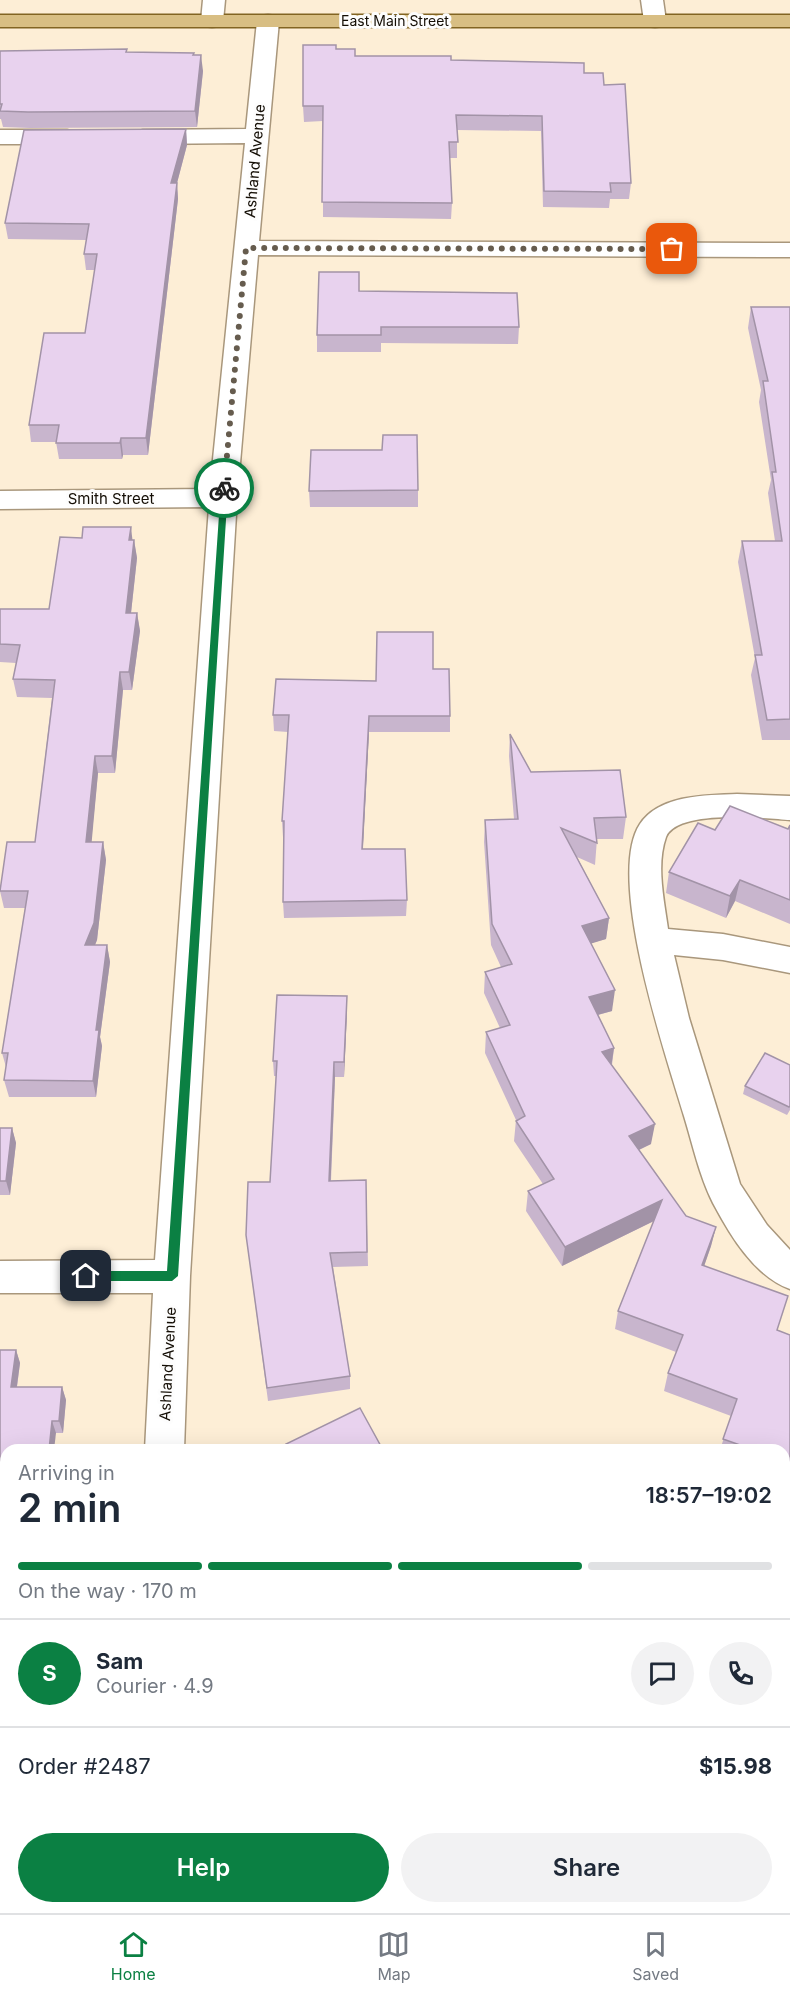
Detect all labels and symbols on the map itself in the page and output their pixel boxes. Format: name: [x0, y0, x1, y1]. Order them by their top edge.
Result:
street label: East Main Street: [341, 12, 449, 29]
street label: Ashland Avenue: [240, 103, 269, 219]
pin: [646, 223, 697, 274]
courier: [194, 458, 254, 518]
street label: Smith Street: [68, 489, 154, 508]
pin: [60, 1250, 111, 1301]
street label: Ashland Avenue: [155, 1306, 180, 1421]

